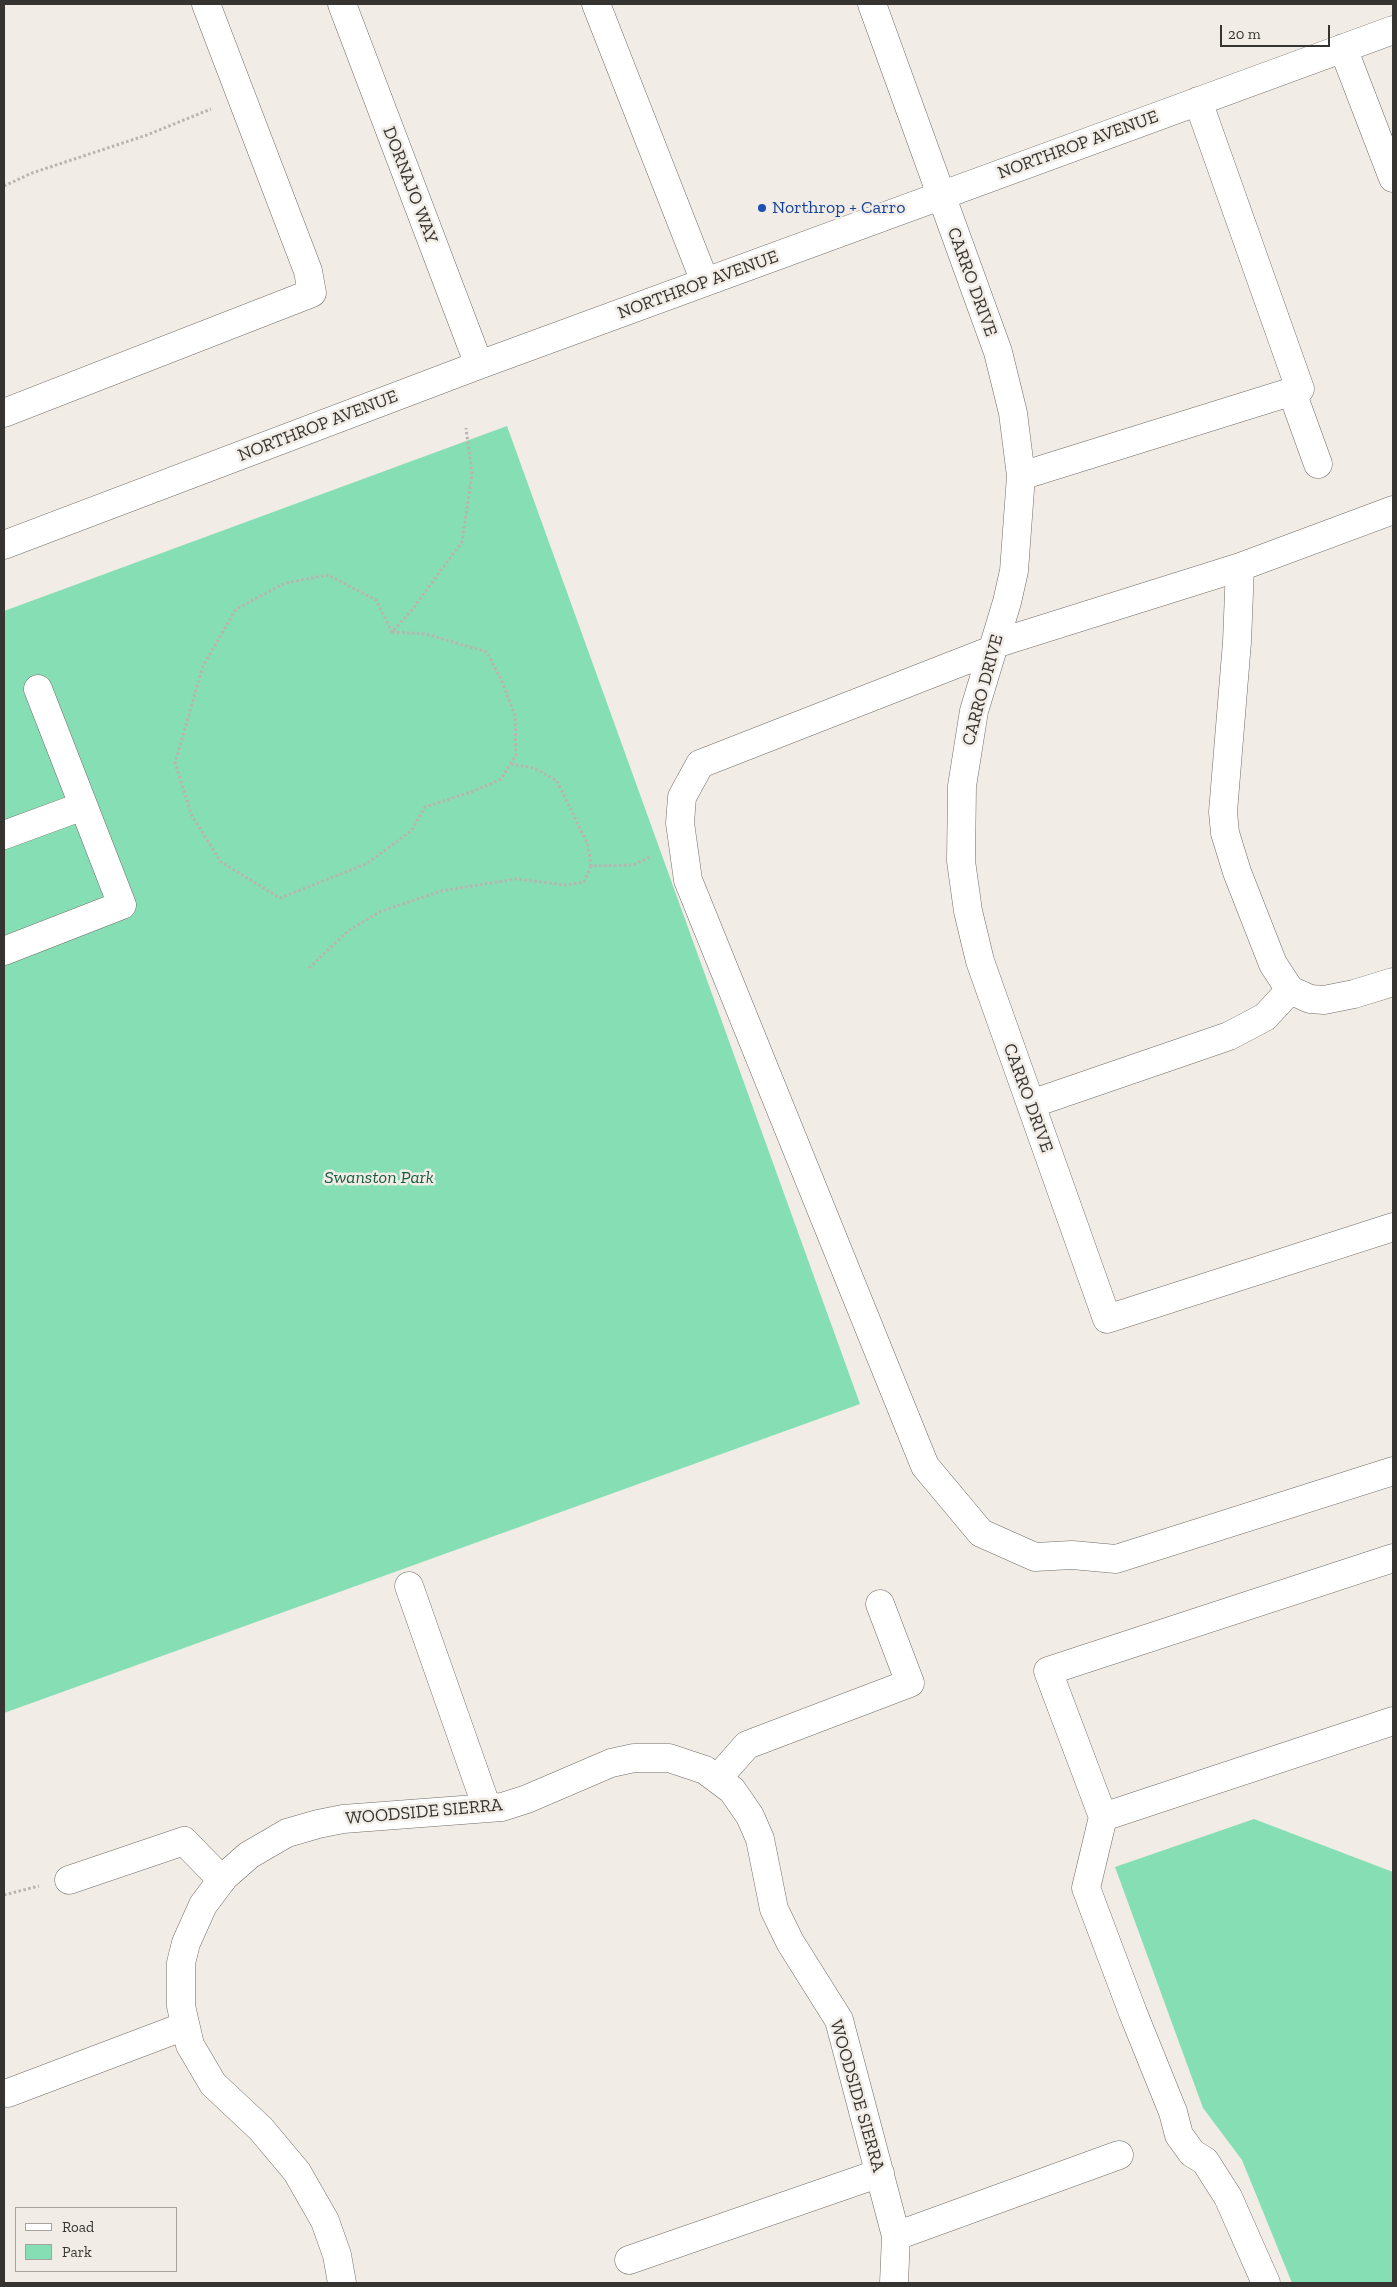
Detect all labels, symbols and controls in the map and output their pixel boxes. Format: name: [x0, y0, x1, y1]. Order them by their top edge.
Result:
scale bar: [1222, 15, 1332, 47]
text: 20 m: [1228, 25, 1261, 43]
street label: NORTHROP AVENUE: [995, 106, 1161, 184]
street label: DORNAJO WAY: [378, 123, 442, 247]
place label: Northrop + Carro: [772, 197, 906, 219]
marker: Northrop + Carro: [756, 202, 768, 214]
street label: CARRO DRIVE: [942, 225, 1002, 339]
street label: NORTHROP AVENUE: [615, 246, 781, 324]
street label: NORTHROP AVENUE: [235, 386, 401, 466]
street label: CARRO DRIVE: [958, 632, 1008, 748]
street label: CARRO DRIVE: [998, 1041, 1058, 1155]
park label: Swanston Park: [324, 1167, 434, 1189]
street label: WOODSIDE SIERRA: [345, 1794, 503, 1830]
street label: WOODSIDE SIERRA: [825, 2017, 889, 2175]
legend: [15, 2207, 178, 2272]
text: Road: [62, 2218, 94, 2236]
text: Park: [62, 2243, 92, 2261]

